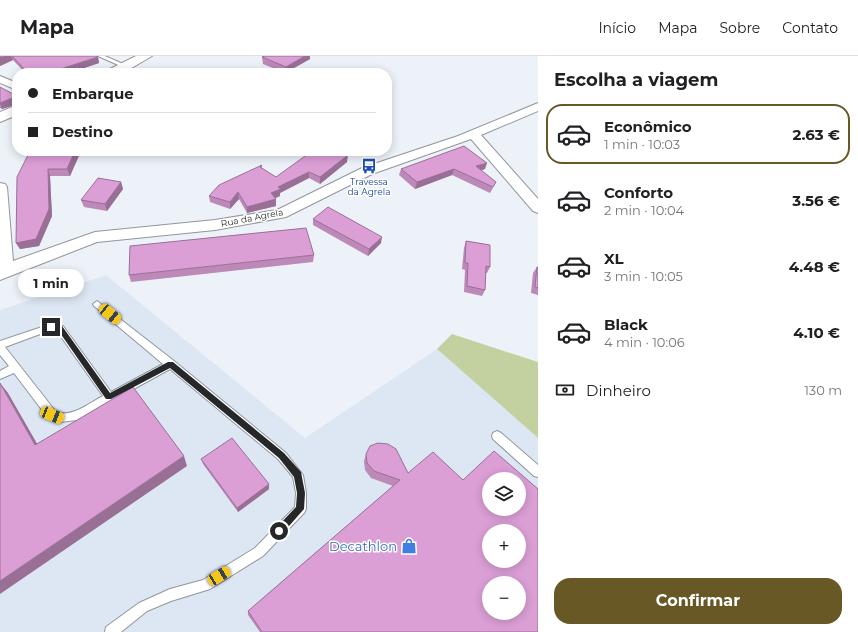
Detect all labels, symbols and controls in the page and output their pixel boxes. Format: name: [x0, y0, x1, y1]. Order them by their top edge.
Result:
text: Mapa: [20, 16, 75, 39]
text: Início: [598, 19, 636, 37]
text: Mapa: [658, 19, 698, 37]
text: Sobre: [720, 19, 760, 37]
text: Contato: [782, 19, 838, 37]
text: Escolha a viagem: [554, 69, 718, 91]
text: Embarque: [52, 84, 134, 103]
icon: car: [556, 116, 592, 152]
text: Econômico: [604, 117, 692, 136]
text: Destino: [52, 122, 113, 141]
text: 2.63 €: [792, 125, 840, 144]
text: 1 min · 10:03: [604, 136, 680, 152]
bus stop icon: Travessa da Agrela: [360, 157, 378, 175]
place label: Travessa da Agrela: [347, 176, 391, 197]
icon: car: [556, 182, 592, 218]
text: Conforto: [604, 183, 673, 202]
text: 3.56 €: [792, 191, 840, 210]
text: 2 min · 10:04: [604, 202, 684, 218]
street label: Rua da Agrela: [220, 206, 284, 229]
icon: car: [556, 248, 592, 284]
text: XL: [604, 249, 623, 268]
text: 4.48 €: [789, 257, 840, 276]
text: 3 min · 10:05: [604, 268, 683, 284]
callout: 1 min: [18, 269, 84, 297]
text: 1 min: [33, 275, 69, 291]
car: [97, 302, 123, 326]
icon: car: [556, 314, 592, 350]
text: Black: [604, 315, 648, 334]
route end: [42, 318, 60, 336]
text: 4.10 €: [793, 323, 840, 342]
text: 4 min · 10:06: [604, 334, 685, 350]
icon: cash: [554, 379, 576, 401]
text: Dinheiro: [586, 381, 651, 400]
text: 130 m: [804, 382, 842, 398]
car: [39, 405, 65, 425]
map controls: [482, 472, 526, 620]
button: layers: [482, 472, 526, 516]
route start: [270, 522, 288, 540]
button: +: [482, 524, 526, 568]
shop icon: Decathlon: [400, 537, 418, 555]
place label: Decathlon: [329, 538, 397, 554]
car: [206, 565, 232, 587]
button: −: [482, 576, 526, 620]
button: Confirmar: [554, 578, 842, 624]

